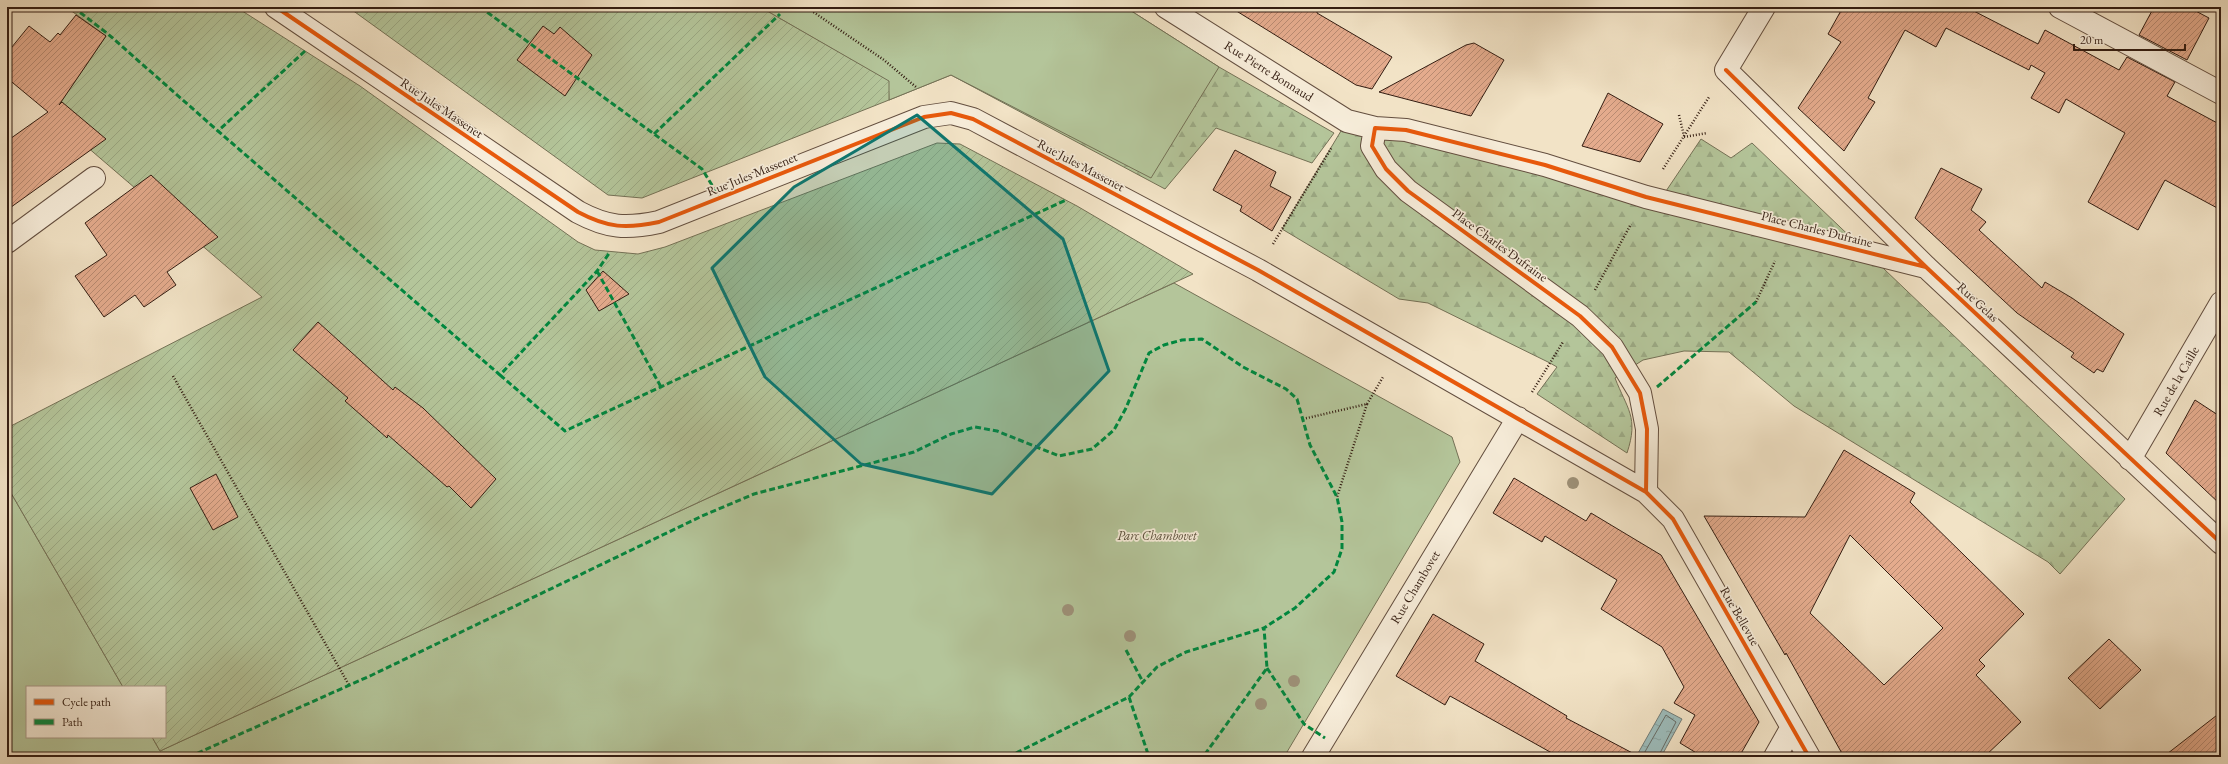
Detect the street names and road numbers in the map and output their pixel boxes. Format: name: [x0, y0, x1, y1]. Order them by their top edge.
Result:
street label: Rue Pierre Bonnaud: [1221, 37, 1317, 105]
street label: Rue Jules Massenet: [397, 74, 487, 142]
street label: Rue Jules Massenet: [1035, 135, 1127, 195]
street label: Rue Jules Massenet: [704, 148, 800, 200]
street label: Place Charles Dufraine: [1449, 205, 1551, 285]
street label: Place Charles Dufraine: [1760, 207, 1874, 251]
street label: Rue Gelas: [1954, 278, 2002, 326]
street label: Rue de la Caille: [2149, 343, 2203, 419]
street label: Rue Chambovet: [1386, 547, 1444, 627]
street label: Rue Bellevue: [1716, 583, 1764, 649]

